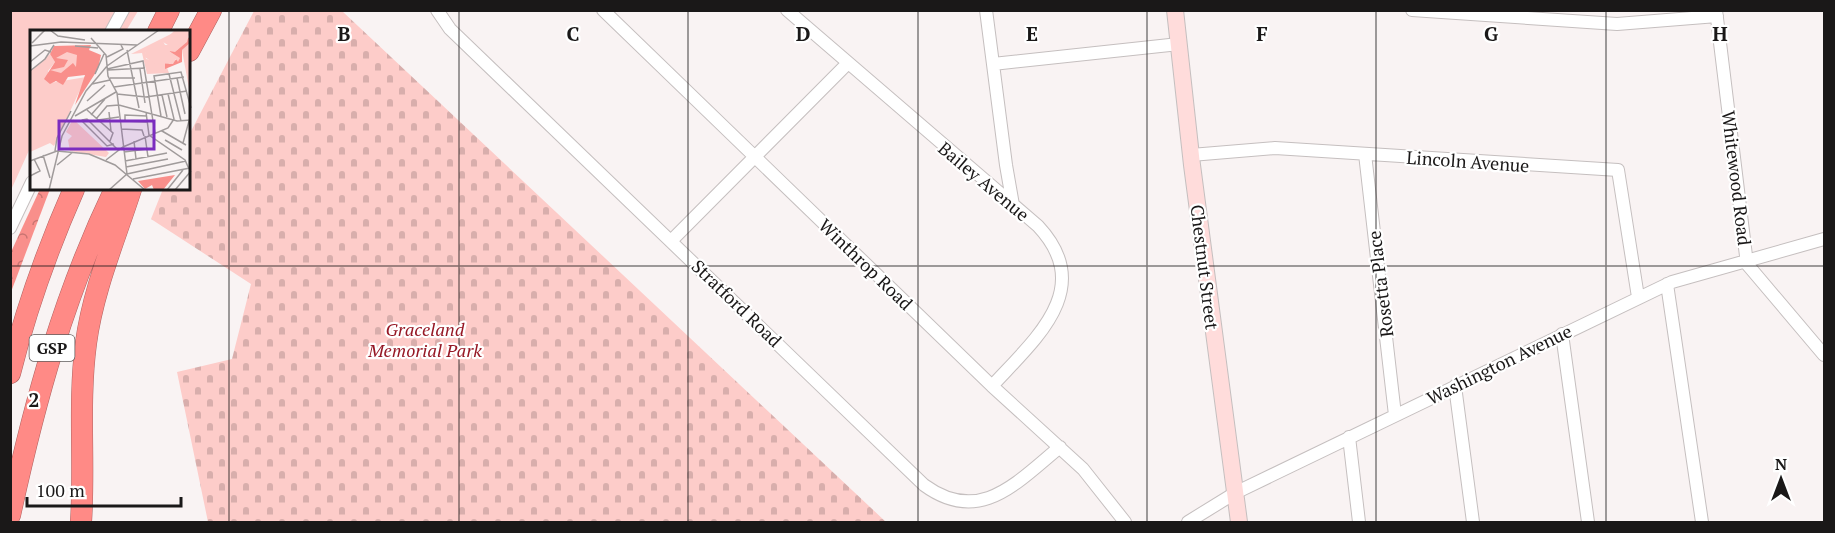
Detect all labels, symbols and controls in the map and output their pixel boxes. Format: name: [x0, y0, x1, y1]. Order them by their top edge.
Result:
text: B: [338, 20, 351, 47]
text: C: [566, 20, 580, 47]
text: D: [796, 20, 810, 47]
text: E: [1026, 20, 1038, 47]
text: F: [1256, 20, 1268, 47]
text: G: [1484, 20, 1498, 47]
text: H: [1712, 20, 1728, 47]
inset map: [30, 30, 190, 190]
street label: Whitewood Road: [1717, 109, 1757, 247]
street label: Bailey Avenue: [933, 136, 1035, 226]
street label: Lincoln Avenue: [1406, 145, 1530, 177]
street label: Chestnut Street: [1185, 203, 1225, 331]
street label: Winthrop Road: [814, 213, 918, 315]
street label: Rosetta Place: [1362, 229, 1398, 339]
street label: Stratford Road: [687, 254, 787, 352]
park label: Graceland Memorial Park: [367, 317, 482, 362]
street label: Washington Avenue: [1422, 318, 1576, 410]
road number: GSP: [29, 335, 74, 361]
text: 2: [28, 386, 40, 413]
north arrow: [1751, 449, 1811, 509]
text: N: [1775, 453, 1787, 475]
scale bar: [27, 470, 182, 508]
text: 100 m: [36, 478, 85, 502]

